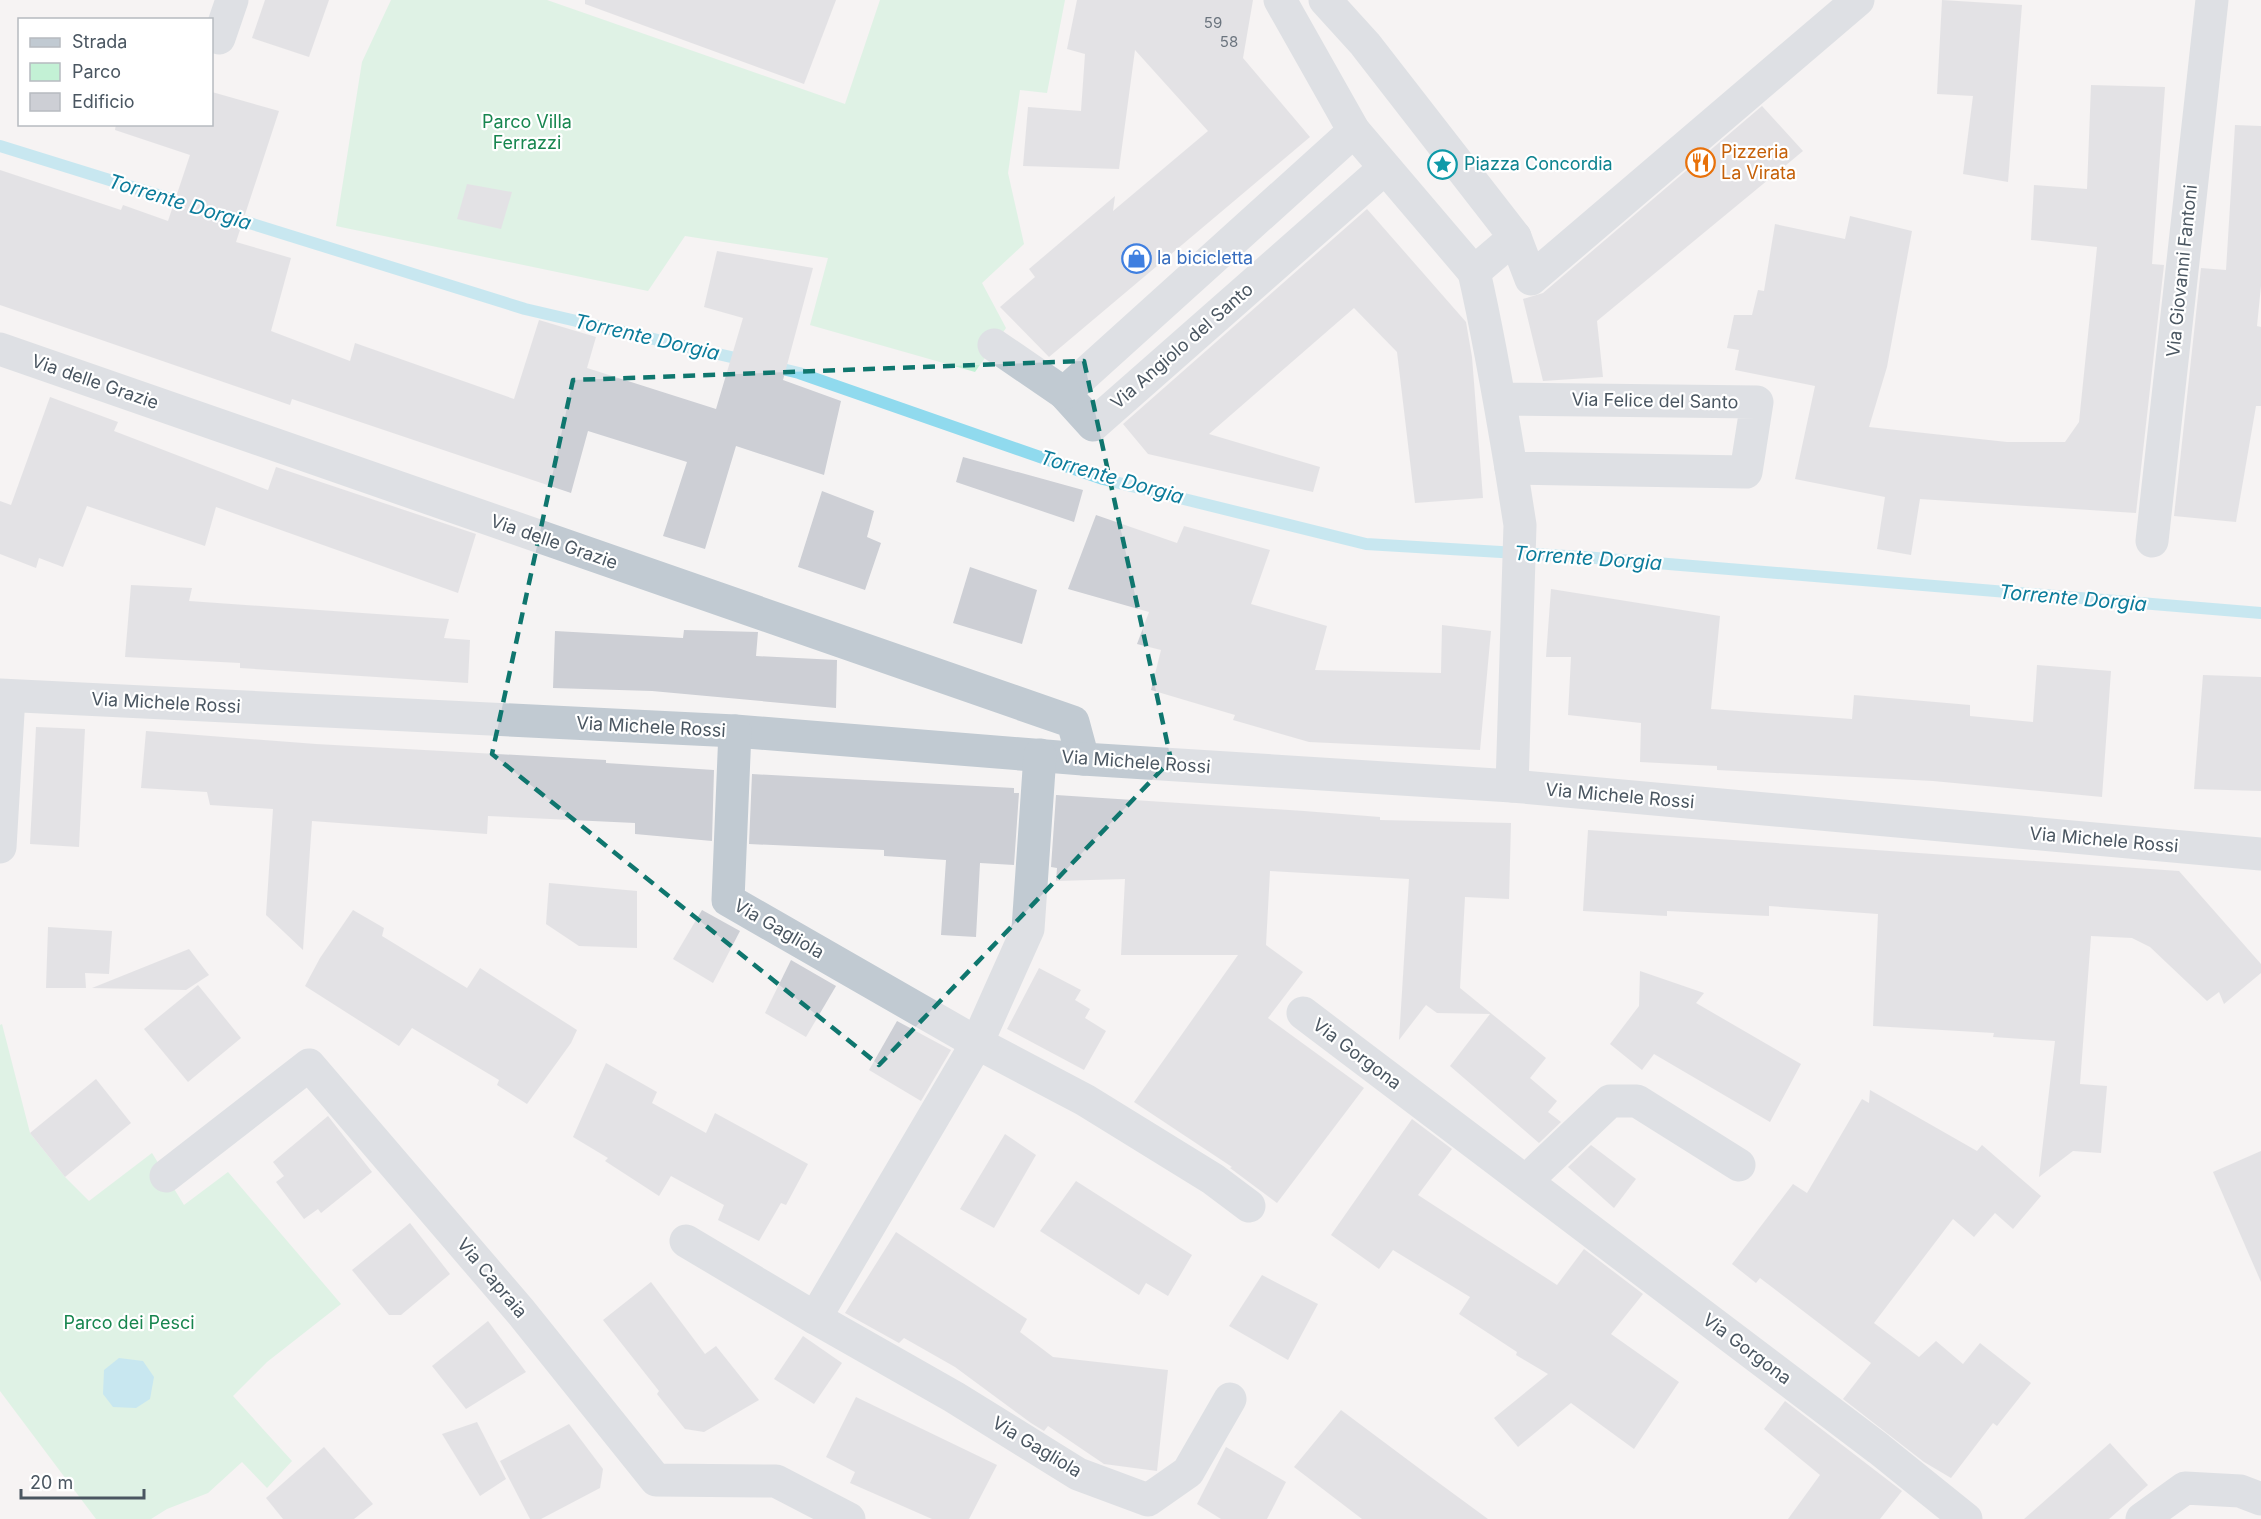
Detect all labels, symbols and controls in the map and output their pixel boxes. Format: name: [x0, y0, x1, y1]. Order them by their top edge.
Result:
house number: 59: [1204, 13, 1222, 32]
legend: [18, 18, 213, 126]
text: Strada: [72, 31, 127, 52]
house number: 58: [1220, 32, 1238, 51]
text: Parco: [72, 61, 121, 82]
text: Edificio: [72, 91, 135, 112]
park label: Parco Villa Ferrazzi: [482, 111, 572, 153]
place label: Pizzeria La Virata: [1721, 141, 1796, 183]
restaurant icon: Pizzeria La Virata: [1684, 146, 1716, 178]
place icon: Piazza Concordia: [1427, 148, 1459, 180]
place label: Piazza Concordia: [1464, 153, 1613, 174]
water label: Torrente Dorgia: [106, 169, 254, 235]
street label: Via Giovanni Fantoni: [2162, 184, 2201, 358]
shop icon: la bicicletta: [1120, 242, 1152, 274]
place label: la bicicletta: [1157, 247, 1253, 268]
street label: Via Angiolo del Santo: [1106, 278, 1257, 413]
water label: Torrente Dorgia: [572, 309, 722, 365]
street label: Via delle Grazie: [29, 350, 161, 413]
street label: Via Felice del Santo: [1572, 389, 1739, 412]
water label: Torrente Dorgia: [1037, 445, 1187, 509]
street label: Via delle Grazie: [488, 510, 620, 573]
water label: Torrente Dorgia: [1513, 541, 1663, 575]
water label: Torrente Dorgia: [1998, 580, 2148, 616]
street label: Via Michele Rossi: [91, 688, 241, 717]
street label: Via Michele Rossi: [576, 712, 726, 741]
street label: Via Michele Rossi: [1061, 746, 1211, 777]
street label: Via Michele Rossi: [1545, 779, 1695, 812]
street label: Via Michele Rossi: [2029, 823, 2179, 856]
street label: Via Gagliola: [730, 894, 828, 963]
street label: Via Gorgona: [1309, 1014, 1406, 1094]
street label: Via Capraia: [453, 1234, 532, 1322]
street label: Via Gorgona: [1699, 1309, 1796, 1389]
park label: Parco dei Pesci: [63, 1312, 195, 1333]
street label: Via Gagliola: [989, 1412, 1086, 1481]
scale bar: [21, 1462, 144, 1500]
text: 20 m: [30, 1472, 73, 1493]

